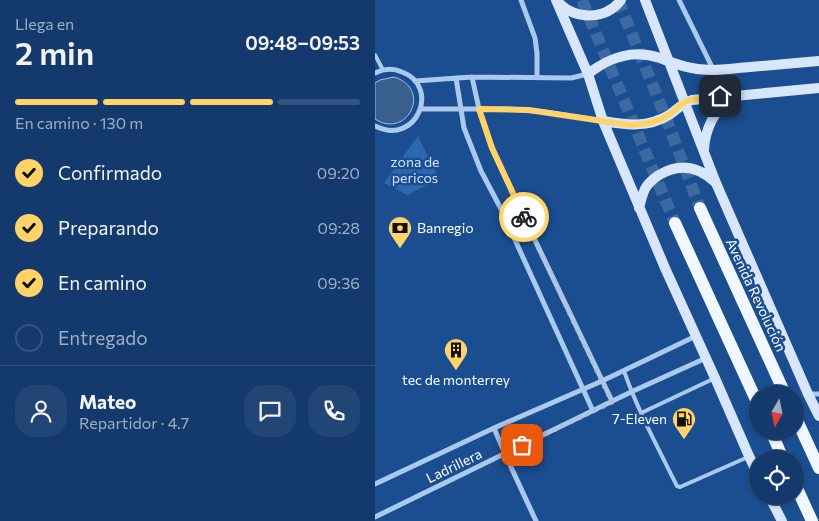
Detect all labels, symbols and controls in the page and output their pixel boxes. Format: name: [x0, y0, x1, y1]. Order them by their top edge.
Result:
text: Llega en: [15, 14, 74, 33]
text: 09:48–09:53: [245, 31, 360, 54]
text: 2 min: [15, 32, 94, 72]
pin: [699, 75, 741, 117]
icon: home: [706, 82, 734, 110]
text: En camino · 130 m: [15, 113, 143, 132]
park label: zona de pericos: [391, 153, 439, 186]
icon: check: [15, 159, 43, 187]
text: Confirmado: [58, 161, 162, 184]
text: 09:20: [317, 163, 360, 182]
courier: [499, 192, 549, 242]
icon: bike: [510, 203, 538, 231]
icon: check: [15, 214, 43, 242]
bank icon: Banregio: [387, 215, 413, 249]
text: Preparando: [58, 216, 159, 239]
text: 09:28: [318, 218, 360, 237]
place label: Banregio: [417, 219, 474, 236]
street label: Avenida Revolución: [723, 236, 790, 354]
icon: check: [15, 269, 43, 297]
text: En camino: [58, 271, 147, 294]
text: 09:36: [317, 273, 360, 292]
text: Entregado: [58, 326, 148, 349]
building icon: tec de monterrey: [443, 337, 469, 371]
place label: tec de monterrey: [402, 371, 510, 388]
button: person: [15, 385, 67, 437]
button: chat: [244, 385, 296, 437]
button: phone: [308, 385, 360, 437]
north arrow: [749, 385, 804, 440]
map controls: [749, 385, 804, 505]
text: Mateo: [79, 390, 136, 413]
fuel station icon: 7-Eleven: [671, 406, 697, 440]
place label: 7-Eleven: [612, 410, 667, 427]
text: Repartidor · 4.7: [79, 413, 189, 432]
pin: [501, 424, 543, 466]
icon: bag: [508, 431, 536, 459]
street label: Ladrillera: [423, 445, 484, 486]
button: locate: [749, 450, 804, 505]

